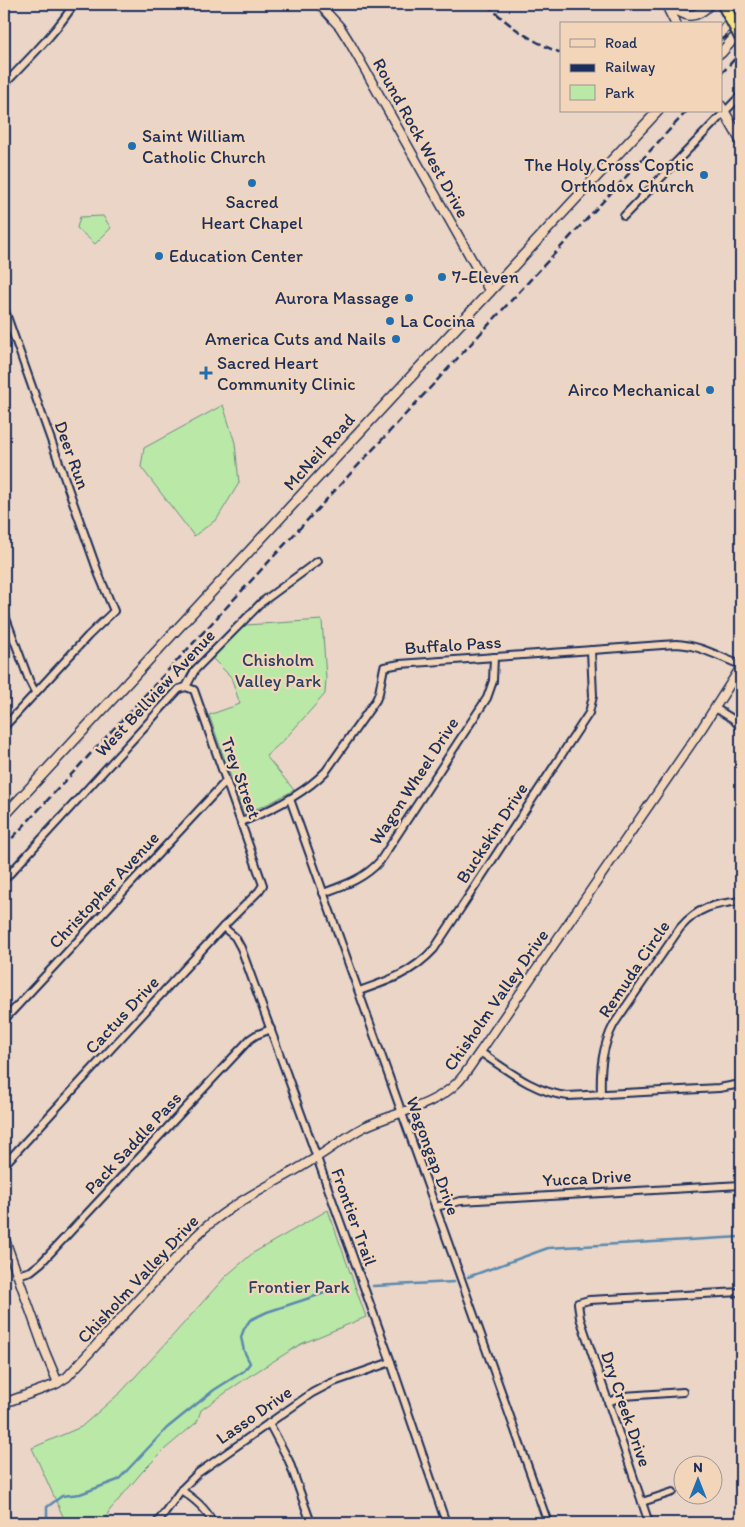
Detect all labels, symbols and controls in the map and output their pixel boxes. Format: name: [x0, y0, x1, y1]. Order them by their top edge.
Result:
legend: [560, 22, 722, 112]
text: Road: [605, 34, 638, 52]
street label: Round Rock West Drive: [368, 54, 474, 222]
text: Railway: [605, 58, 655, 76]
text: Park: [605, 84, 635, 102]
place label: Saint William Catholic Church: [142, 125, 266, 168]
marker: Saint William Catholic Church: [126, 140, 138, 152]
place label: The Holy Cross Coptic Orthodox Church: [524, 154, 694, 197]
marker: The Holy Cross Coptic Orthodox Church: [698, 169, 710, 181]
marker: Sacred Heart Chapel: [246, 177, 258, 189]
place label: Sacred Heart Chapel: [201, 191, 303, 234]
place label: Education Center: [169, 245, 304, 267]
marker: Education Center: [153, 250, 165, 262]
place label: 7-Eleven: [452, 266, 519, 288]
marker: 7-Eleven: [436, 271, 448, 283]
place label: Aurora Massage: [275, 287, 399, 309]
marker: Aurora Massage: [403, 292, 415, 304]
place label: La Cocina: [400, 310, 476, 332]
marker: La Cocina: [384, 315, 396, 327]
place label: America Cuts and Nails: [205, 328, 386, 350]
marker: America Cuts and Nails: [390, 333, 402, 345]
place label: Sacred Heart Community Clinic: [217, 352, 356, 395]
marker: Sacred Heart Community Clinic: [199, 366, 213, 380]
place label: Airco Mechanical: [568, 379, 700, 401]
marker: Airco Mechanical: [704, 384, 716, 396]
street label: McNeil Road: [279, 409, 360, 495]
street label: Deer Run: [50, 418, 95, 493]
street label: West Bellview Avenue: [90, 625, 220, 761]
street label: Buffalo Pass: [404, 631, 502, 659]
park label: Chisholm Valley Park: [235, 649, 321, 692]
street label: Wagon Wheel Drive: [365, 713, 463, 849]
street label: Trey Street: [216, 734, 266, 822]
street label: Buckskin Drive: [451, 779, 533, 887]
street label: Christopher Avenue: [44, 827, 164, 953]
street label: Remuda Circle: [593, 916, 675, 1022]
street label: Chisholm Valley Drive: [439, 925, 553, 1075]
street label: Cactus Drive: [80, 971, 164, 1059]
street label: Pack Saddle Pass: [80, 1087, 186, 1199]
street label: Wagongap Drive: [401, 1094, 465, 1218]
street label: Frontier Trail: [326, 1165, 382, 1269]
street label: Yucca Drive: [542, 1165, 632, 1191]
street label: Chisholm Valley Drive: [73, 1210, 203, 1348]
park label: Frontier Park: [248, 1276, 350, 1298]
street label: Dry Creek Drive: [596, 1348, 656, 1470]
street label: Lasso Drive: [212, 1381, 296, 1449]
north arrow: [672, 1454, 722, 1504]
text: N: [693, 1459, 703, 1476]

